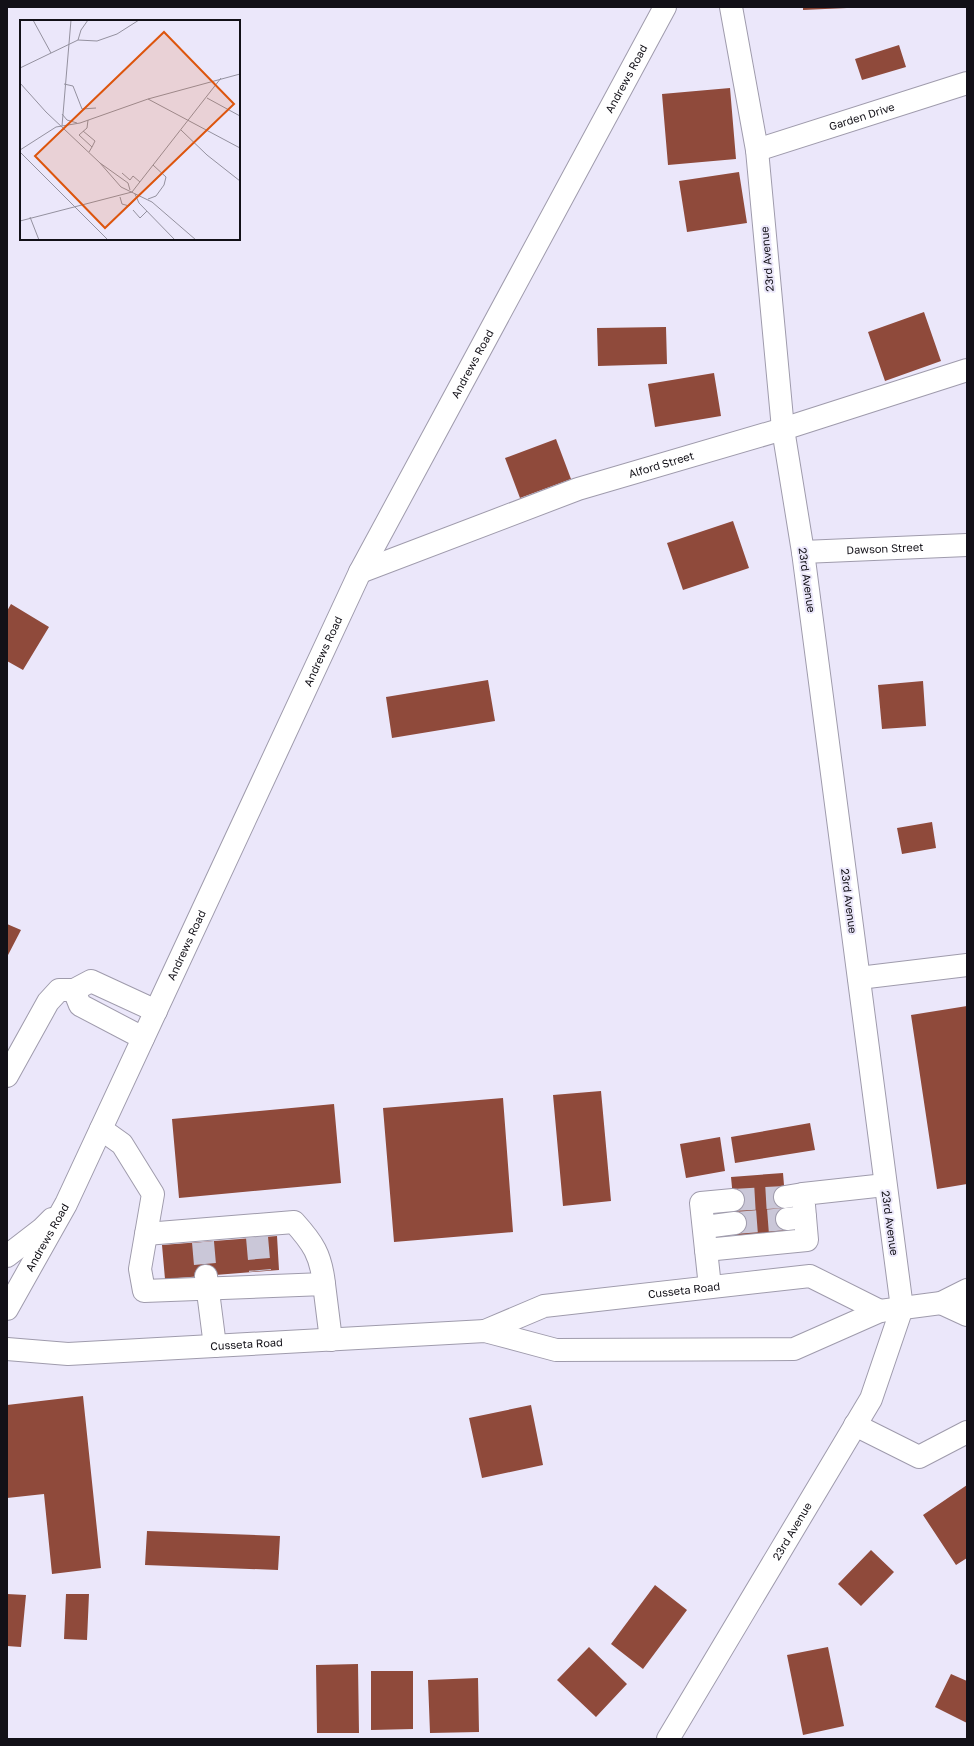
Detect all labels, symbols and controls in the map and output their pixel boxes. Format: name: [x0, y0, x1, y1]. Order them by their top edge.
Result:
inset map: [20, 20, 240, 240]
street label: Andrews Road: [602, 42, 650, 115]
street label: Garden Drive: [827, 100, 896, 133]
street label: 23rd Avenue: [757, 226, 776, 292]
street label: Andrews Road: [448, 327, 496, 400]
street label: Alford Street: [627, 448, 695, 480]
street label: Dawson Street: [846, 540, 924, 556]
street label: 23rd Avenue: [797, 547, 818, 613]
street label: Andrews Road: [301, 614, 345, 688]
street label: 23rd Avenue: [839, 868, 860, 934]
street label: Andrews Road: [164, 908, 208, 982]
street label: 23rd Avenue: [880, 1190, 901, 1256]
street label: Andrews Road: [22, 1201, 71, 1274]
street label: Cusseta Road: [647, 1279, 721, 1300]
street label: Cusseta Road: [210, 1335, 283, 1352]
street label: 23rd Avenue: [769, 1500, 814, 1562]

